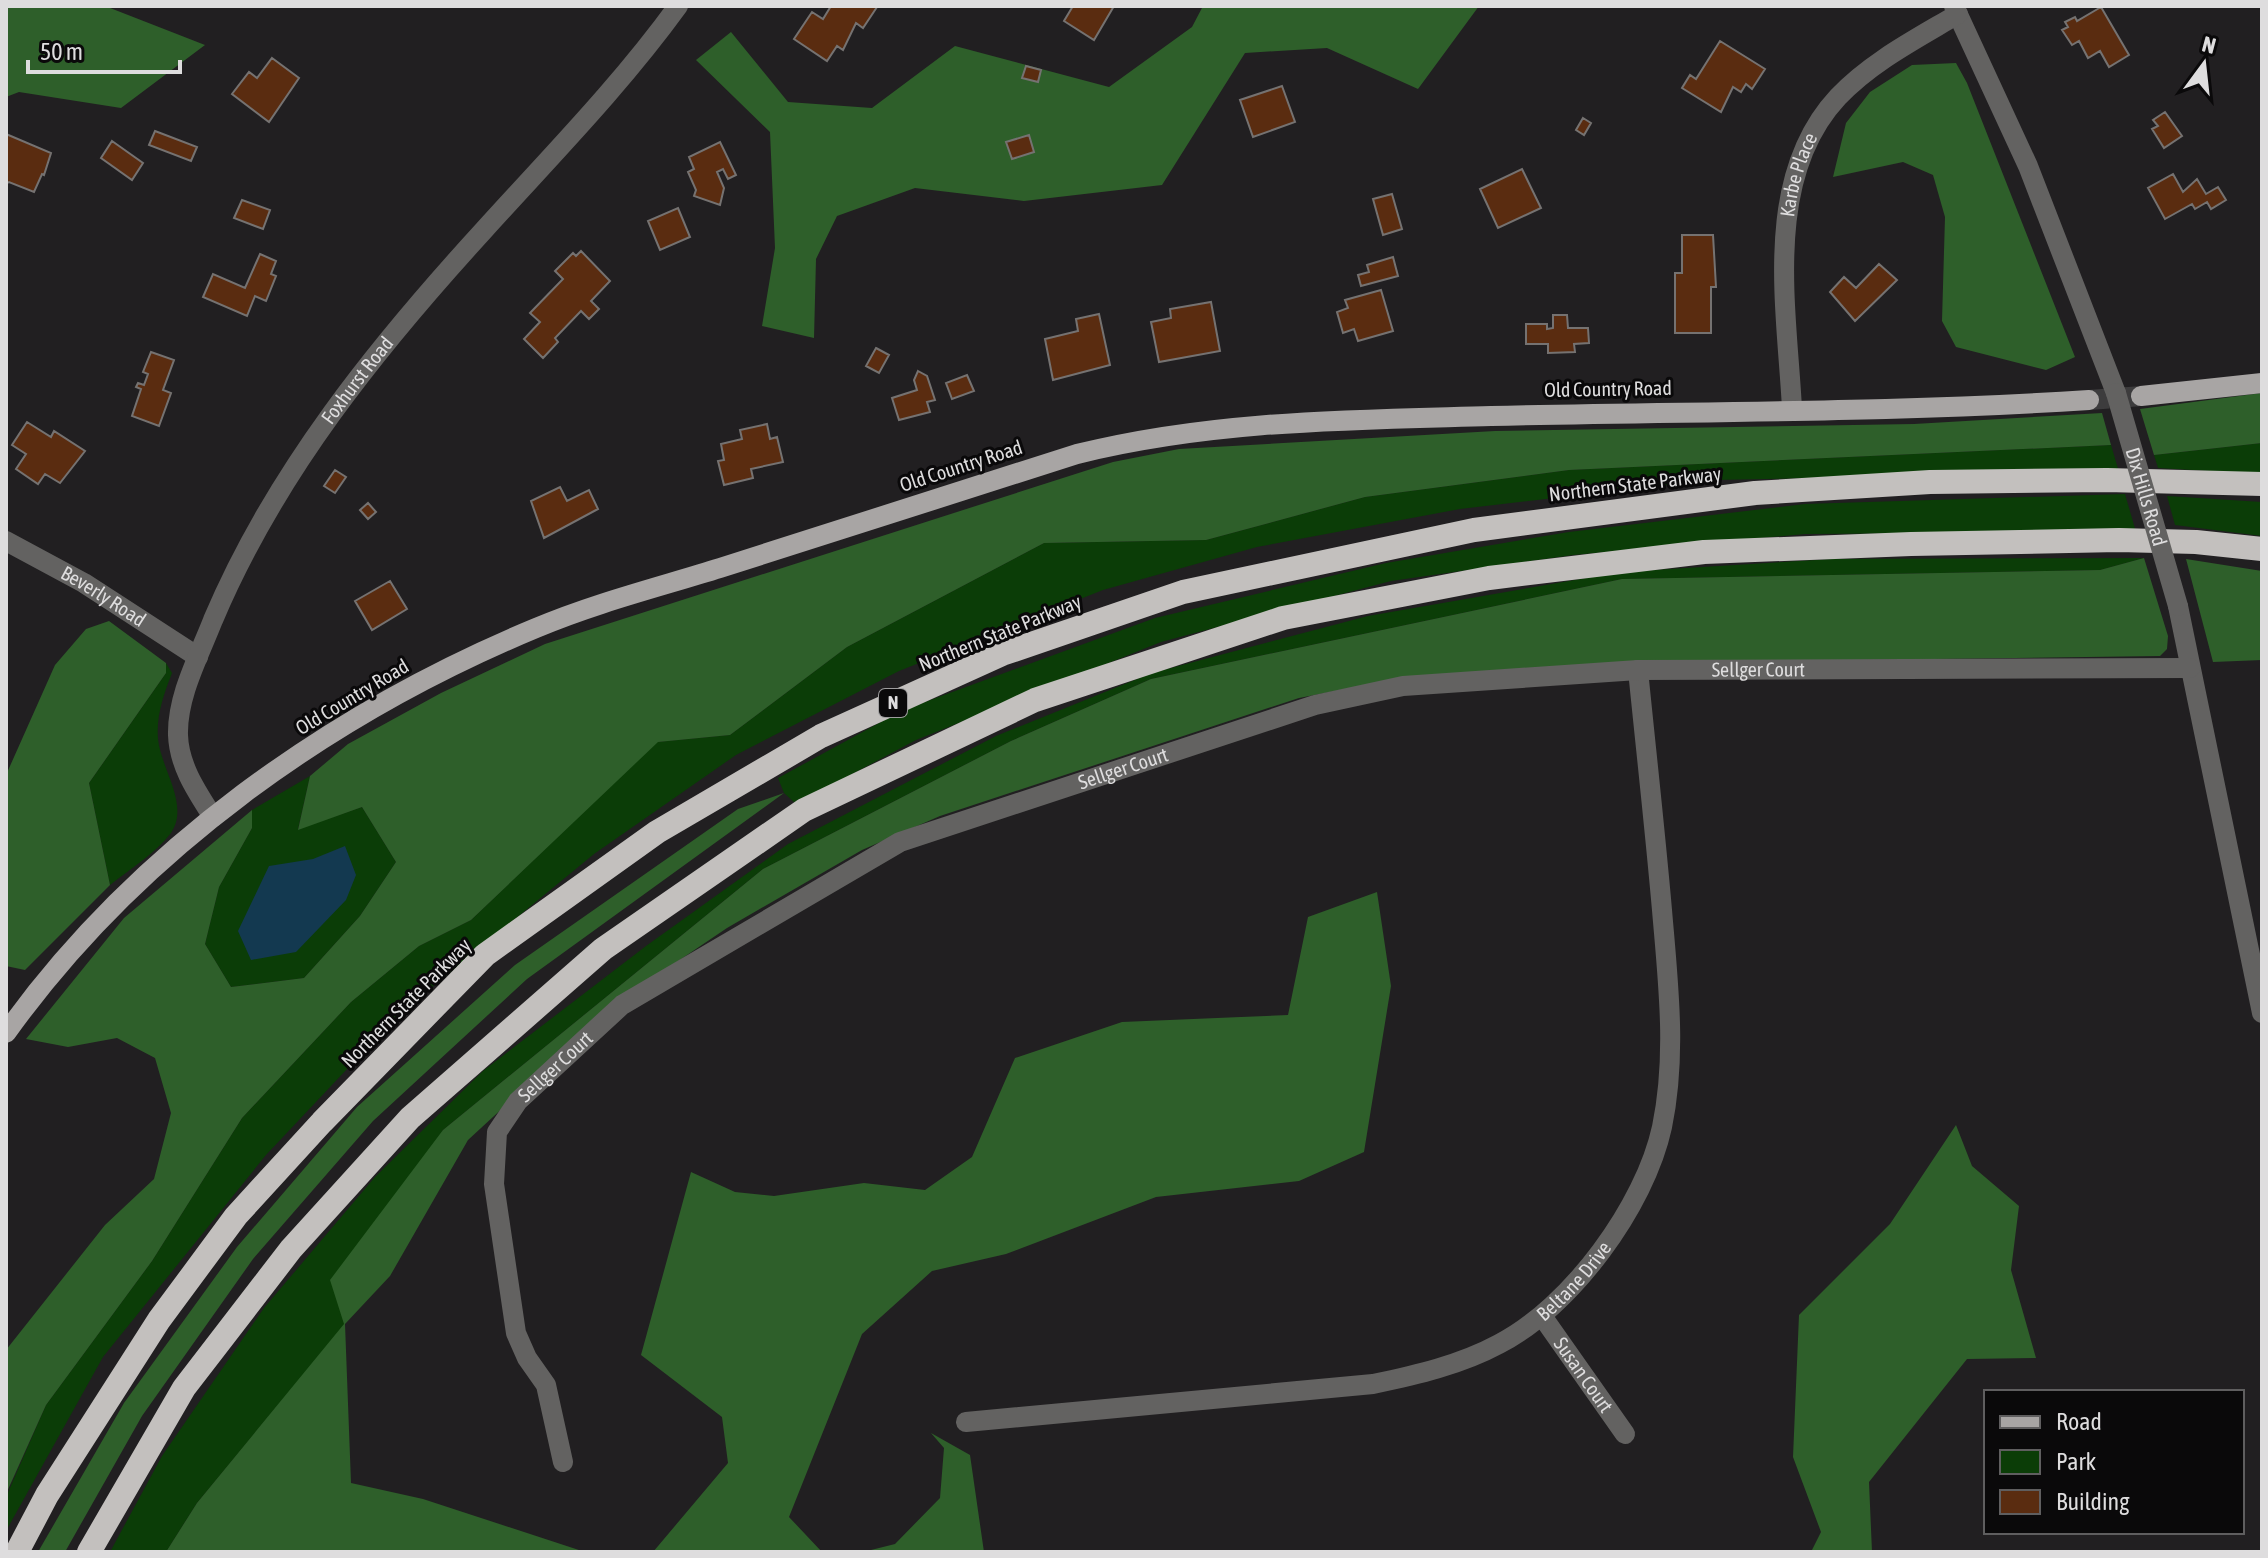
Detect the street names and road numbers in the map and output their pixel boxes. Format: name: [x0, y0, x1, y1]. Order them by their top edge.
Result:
street label: Karbe Place: [1775, 129, 1821, 218]
street label: Foxhurst Road: [316, 332, 398, 428]
street label: Old Country Road: [1544, 376, 1672, 401]
street label: Old Country Road: [897, 435, 1025, 496]
street label: Dix Hills Road: [2121, 445, 2172, 549]
street label: Northern State Parkway: [1548, 462, 1722, 505]
street label: Beverly Road: [57, 561, 150, 631]
street label: Northern State Parkway: [915, 589, 1084, 676]
street label: Old Country Road: [291, 654, 412, 739]
street label: Sellger Court: [1712, 657, 1805, 681]
road number: N: [879, 689, 907, 717]
street label: Sellger Court: [1075, 742, 1171, 793]
street label: Northern State Parkway: [336, 933, 475, 1072]
street label: Sellger Court: [513, 1026, 597, 1106]
street label: Beltane Drive: [1532, 1237, 1615, 1325]
street label: Susan Court: [1550, 1333, 1618, 1417]

